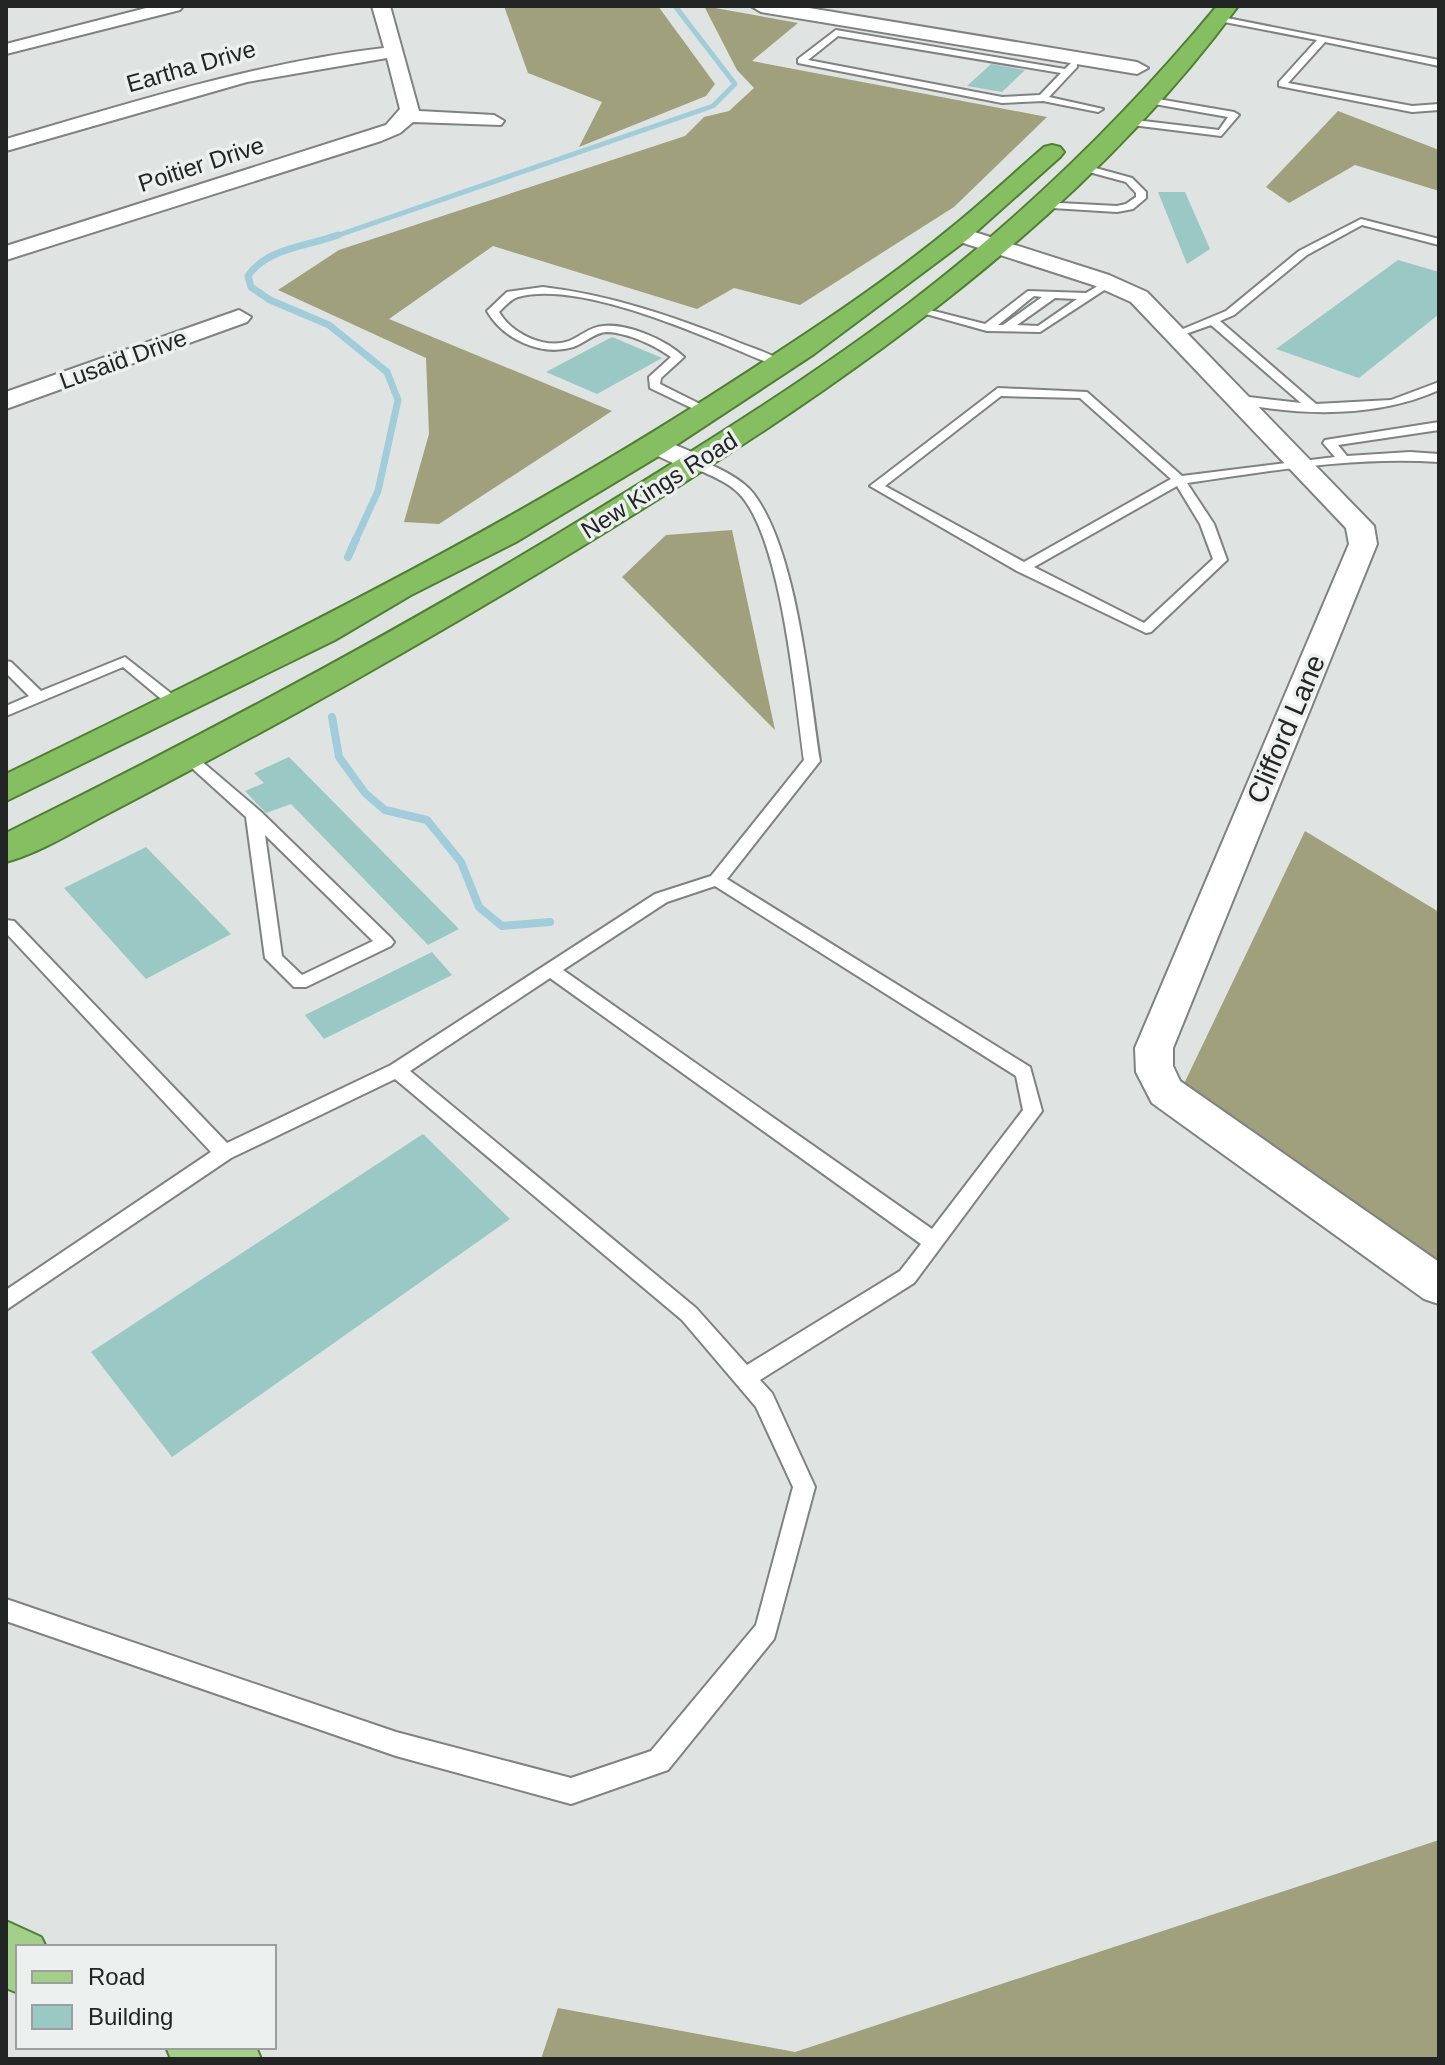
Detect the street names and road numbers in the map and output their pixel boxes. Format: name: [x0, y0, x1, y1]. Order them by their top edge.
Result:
street label: Eartha Drive: [123, 35, 259, 97]
street label: Poitier Drive: [135, 131, 267, 197]
street label: Lusaid Drive: [56, 324, 190, 394]
street label: New Kings Road: [576, 426, 742, 544]
street label: Clifford Lane: [1241, 650, 1331, 808]

